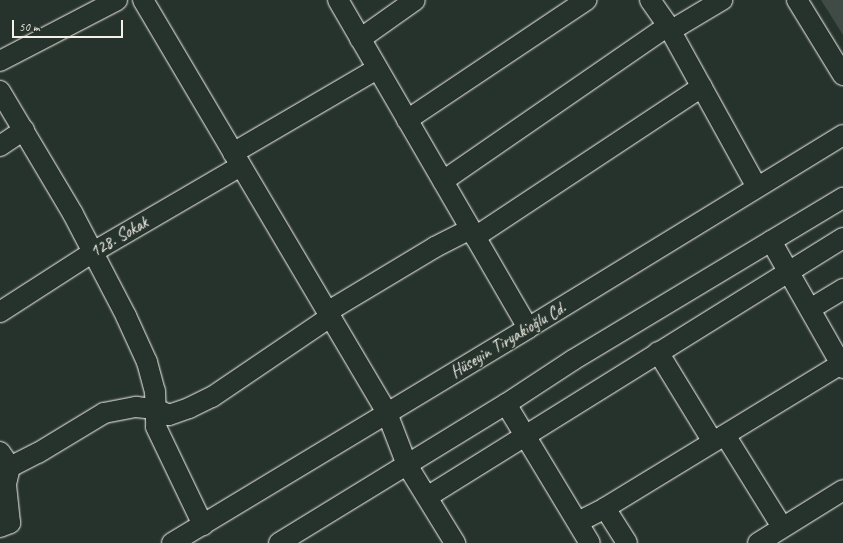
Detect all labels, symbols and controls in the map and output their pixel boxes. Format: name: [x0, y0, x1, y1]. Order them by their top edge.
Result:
scale bar: [14, 12, 125, 38]
text: 50 m: [19, 19, 39, 35]
street label: 128. Sokak: [86, 212, 152, 262]
street label: Hüseyin Tiryakioğlu Cd.: [447, 298, 569, 382]

